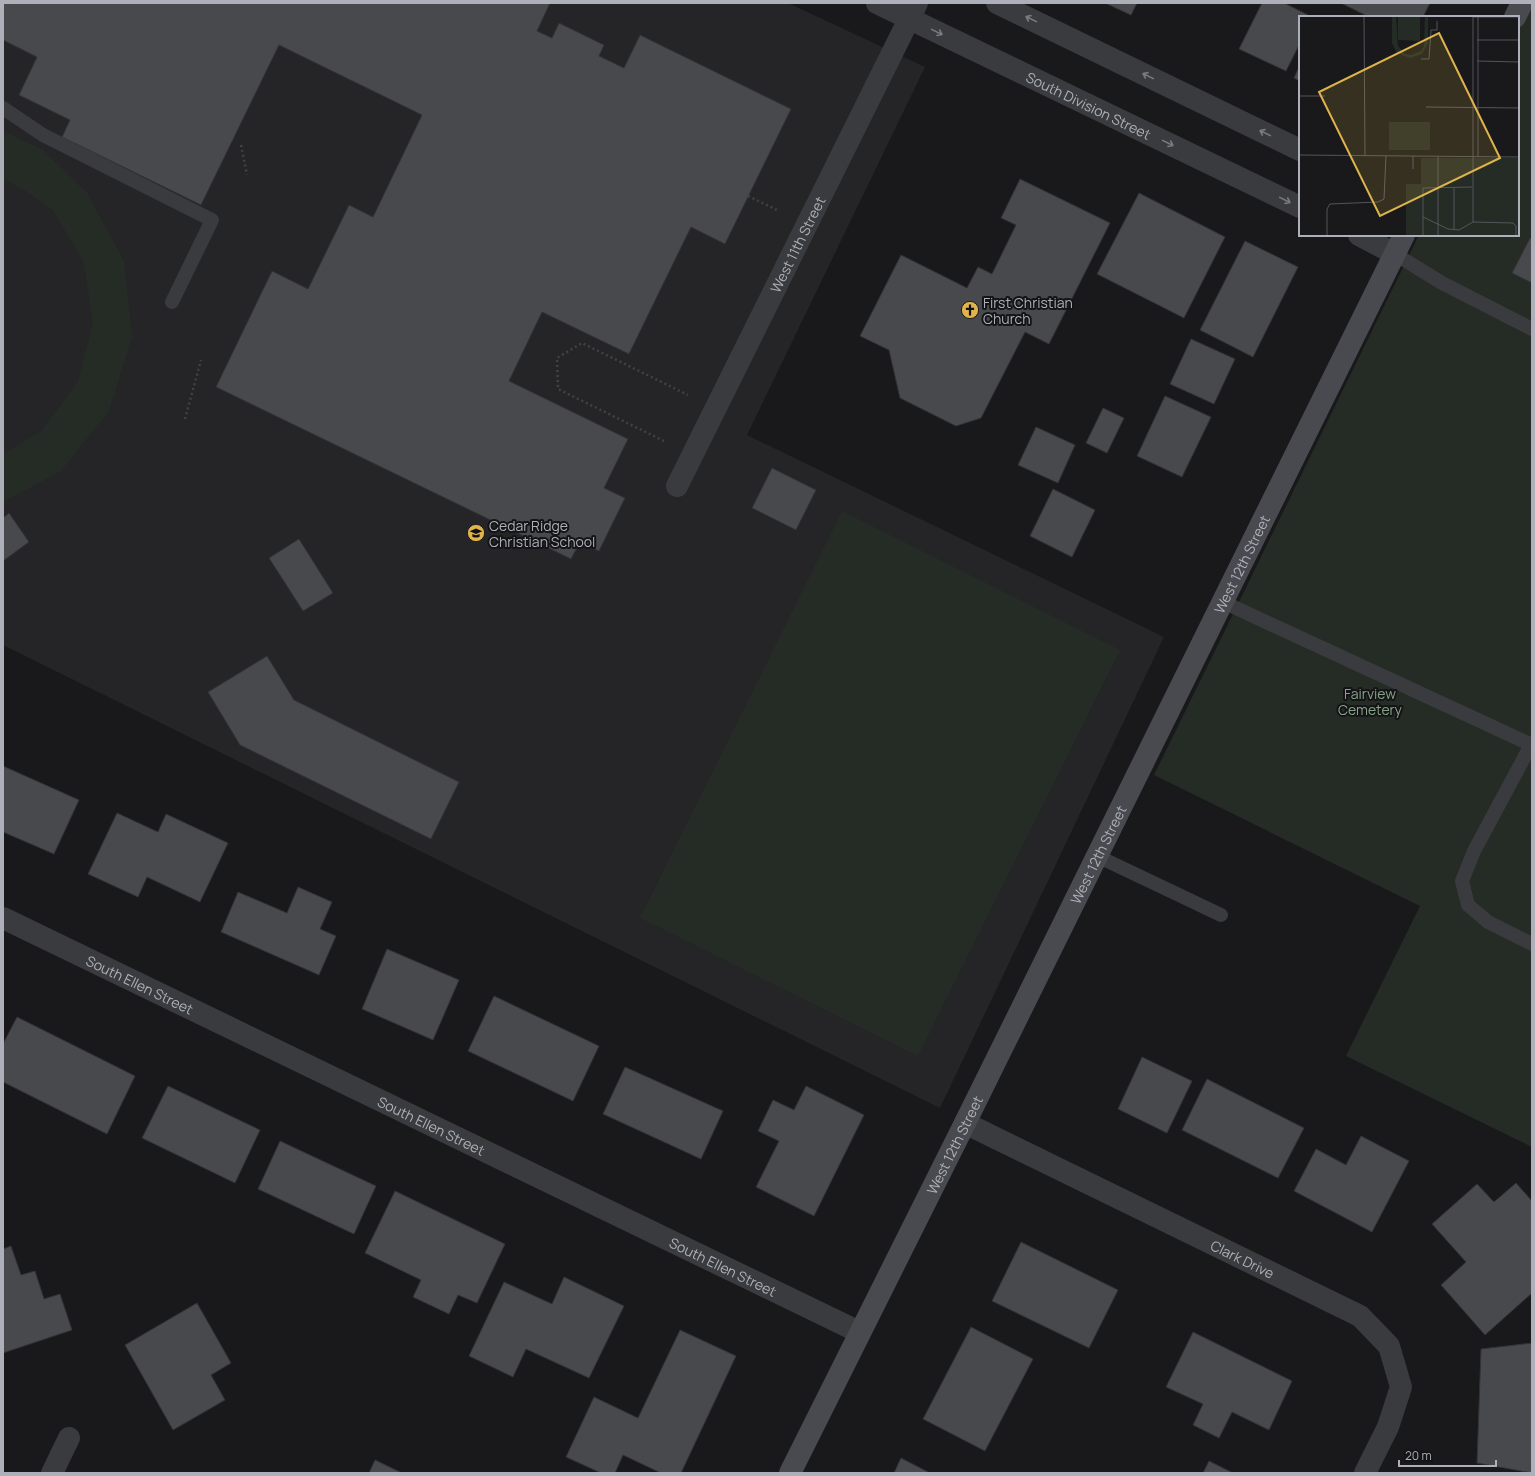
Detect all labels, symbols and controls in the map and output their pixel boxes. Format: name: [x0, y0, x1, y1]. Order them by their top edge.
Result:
one-way arrow: [1025, 15, 1037, 23]
inset map: [1299, 16, 1519, 236]
one-way arrow: [931, 29, 943, 36]
street label: South Division Street: [1023, 67, 1155, 143]
one-way arrow: [1142, 72, 1154, 79]
one-way arrow: [1259, 129, 1271, 136]
one-way arrow: [1161, 140, 1173, 147]
street label: West 11th Street: [765, 193, 829, 295]
one-way arrow: [1279, 197, 1291, 204]
place label: First Christian Church: [983, 293, 1073, 328]
church icon: First Christian Church: [960, 300, 980, 320]
street label: West 12th Street: [1209, 511, 1274, 616]
place label: Cedar Ridge Christian School: [489, 516, 595, 551]
school or university icon: Cedar Ridge Christian School: [466, 523, 486, 543]
park label: Fairview Cemetery: [1338, 684, 1403, 719]
street label: West 12th Street: [1065, 802, 1130, 907]
street label: South Ellen Street: [83, 950, 197, 1018]
street label: South Ellen Street: [375, 1091, 489, 1159]
street label: West 12th Street: [922, 1092, 987, 1197]
street label: South Ellen Street: [666, 1232, 780, 1300]
street label: Clark Drive: [1208, 1235, 1278, 1282]
scale bar: [1399, 1442, 1496, 1468]
text: 20 m: [1405, 1447, 1432, 1464]

